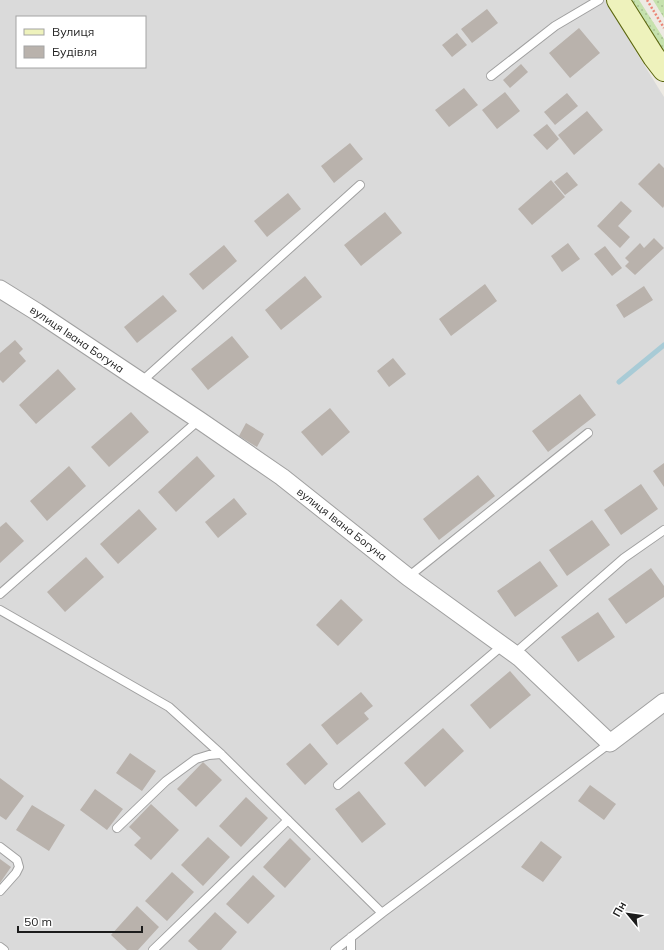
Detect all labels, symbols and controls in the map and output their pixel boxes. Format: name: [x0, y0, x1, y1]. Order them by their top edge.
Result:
legend: [16, 16, 146, 68]
text: Вулиця: [52, 24, 94, 39]
text: Будівля: [52, 44, 97, 59]
street label: вулиця Івана Богуна: [27, 302, 127, 376]
street label: вулиця Івана Богуна: [294, 485, 390, 563]
north arrow: [608, 894, 648, 934]
text: Пн: [609, 899, 629, 919]
scale bar: [18, 908, 142, 934]
text: 50 m: [24, 914, 52, 929]

